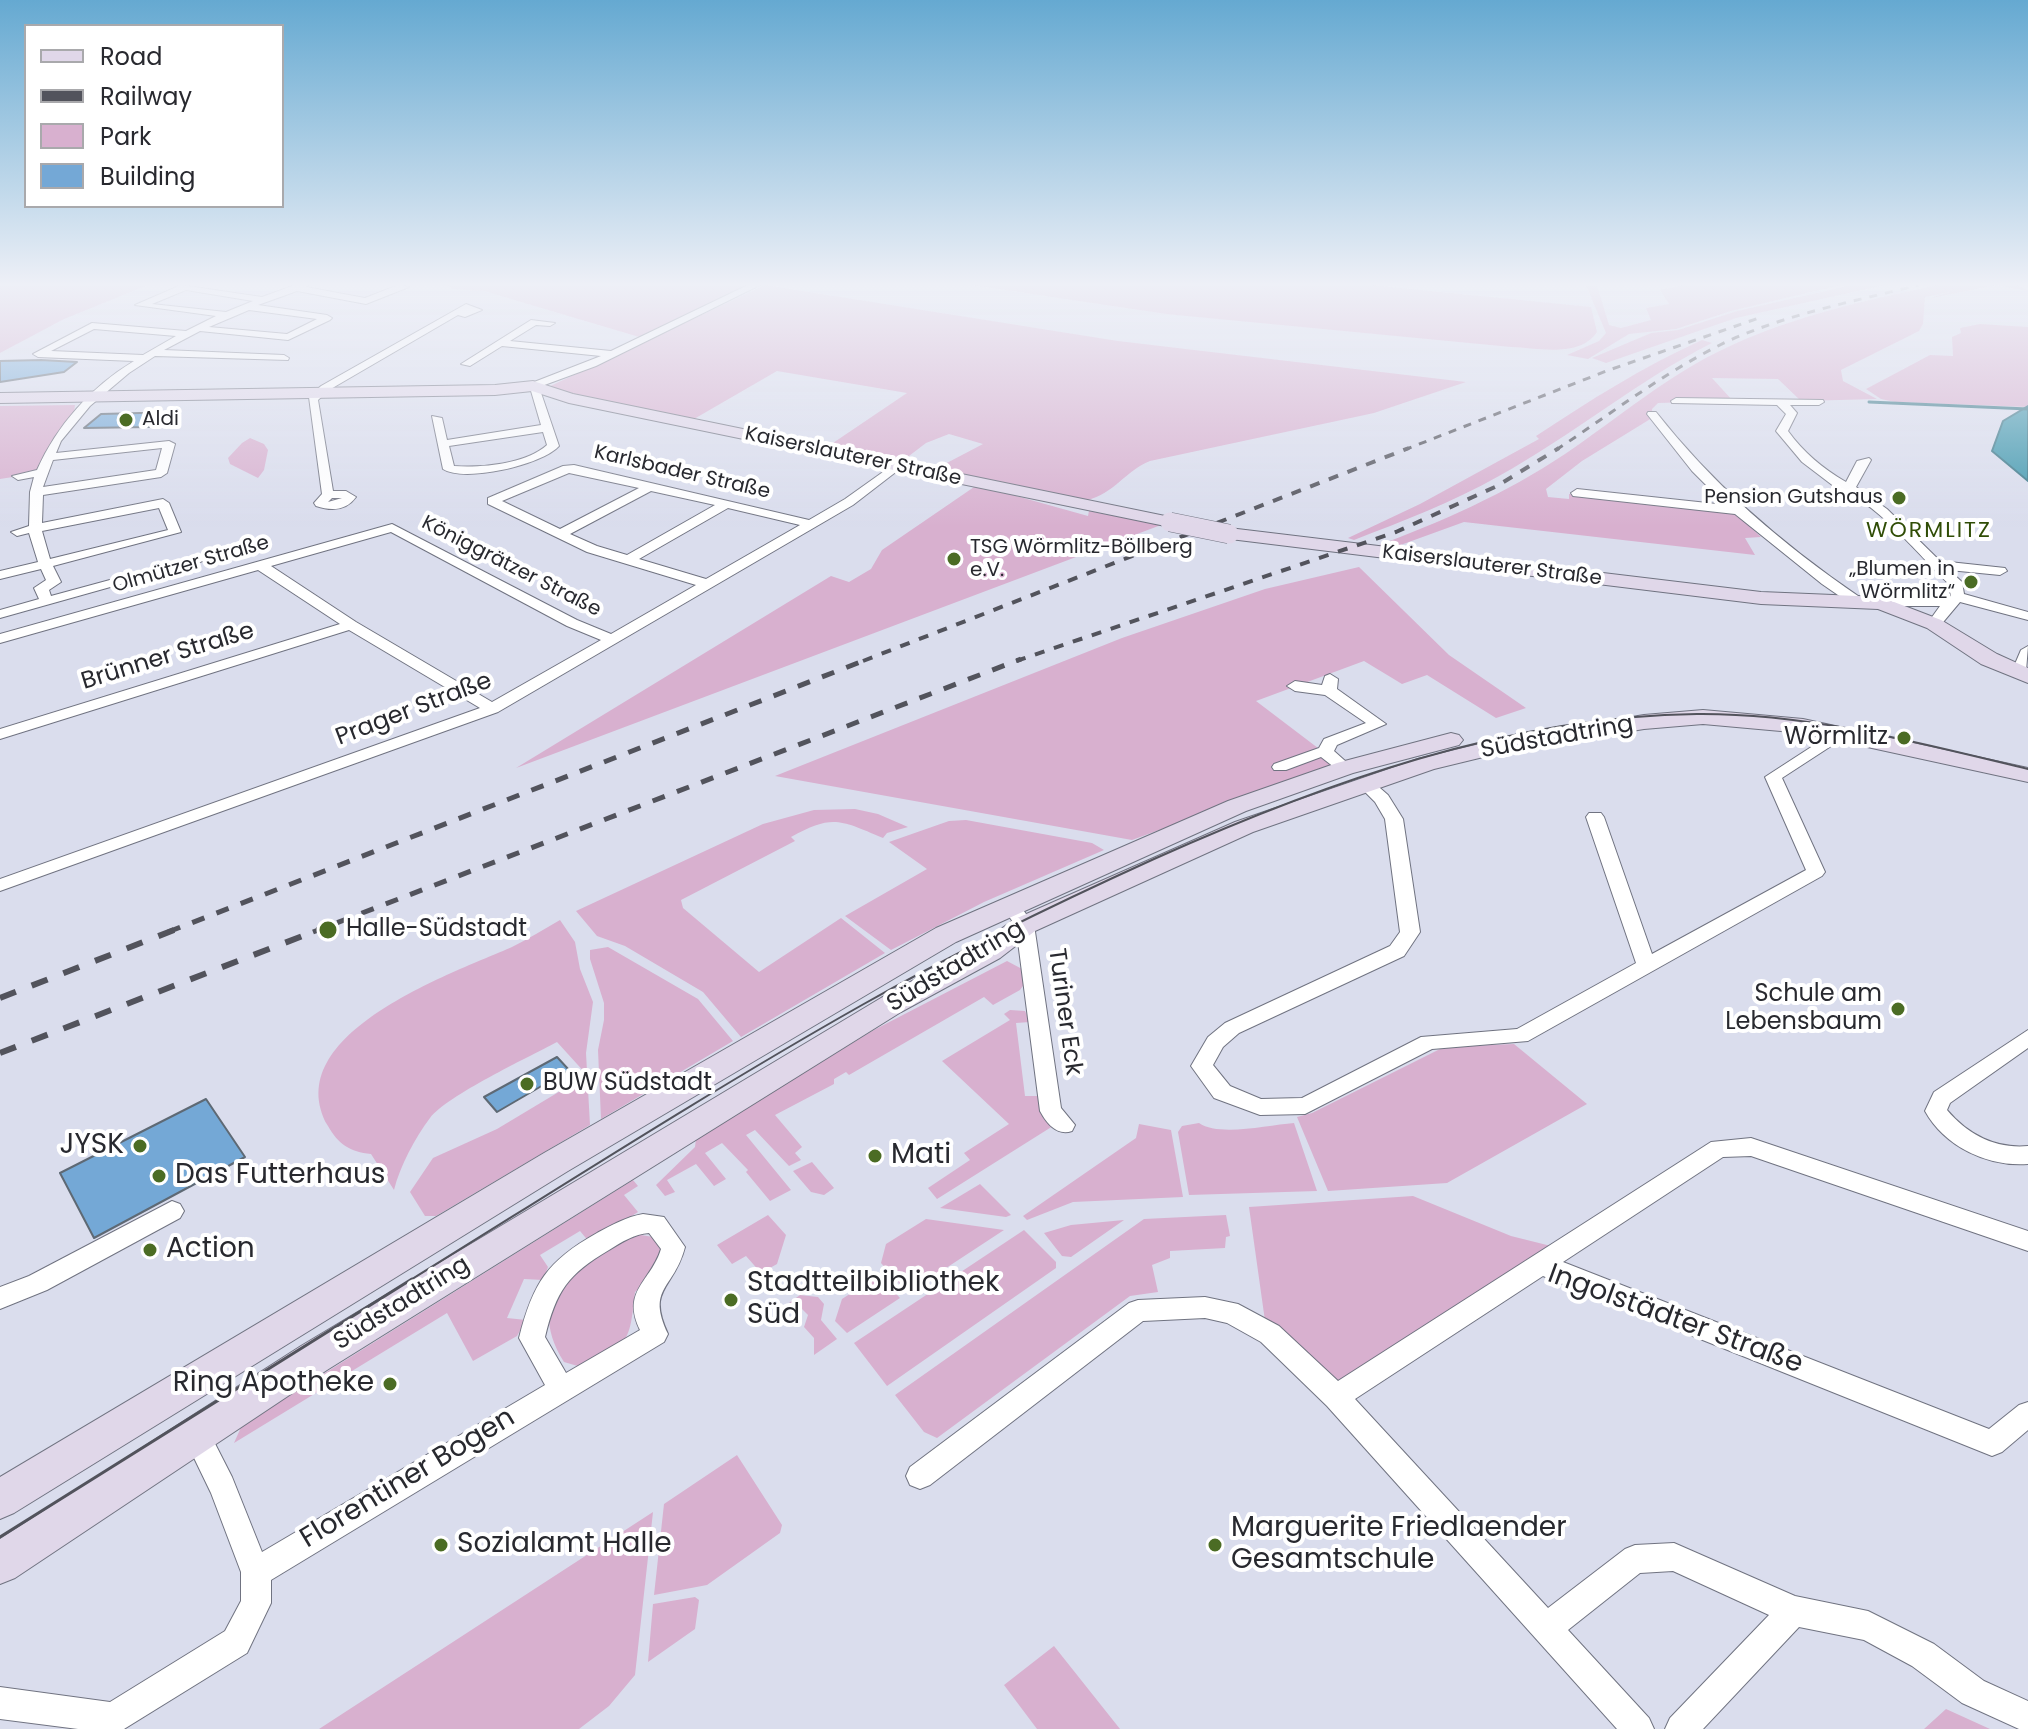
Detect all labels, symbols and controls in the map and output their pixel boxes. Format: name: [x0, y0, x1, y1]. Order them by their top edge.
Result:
legend: [24, 24, 284, 208]
text: Road: [100, 40, 162, 73]
text: Railway: [100, 80, 192, 113]
text: Park: [100, 120, 151, 153]
text: Building: [100, 160, 196, 193]
place label: Aldi: [142, 408, 179, 432]
marker: Aldi: [117, 411, 135, 429]
street label: Kaiserslauterer Straße: [743, 422, 963, 492]
street label: Karlsbader Straße: [592, 441, 772, 505]
place label: Pension Gutshaus: [1704, 486, 1883, 510]
marker: Pension Gutshaus: [1890, 489, 1908, 507]
street label: Königgrätzer Straße: [417, 511, 605, 623]
district label: WÖRMLITZ: [1866, 518, 1992, 544]
street label: Olmützer Straße: [110, 531, 272, 599]
place label: TSG Wörmlitz-Böllberg e.V.: [970, 536, 1193, 583]
street label: Kaiserslauterer Straße: [1381, 541, 1603, 591]
marker: TSG Wörmlitz-Böllberg e.V.: [945, 550, 963, 568]
place label: „Blumen in Wörmlitz“: [1849, 558, 1955, 605]
marker: „Blumen in Wörmlitz“: [1962, 573, 1980, 591]
street label: Brünner Straße: [78, 617, 258, 697]
street label: Prager Straße: [332, 667, 496, 753]
street label: Südstadtring: [1478, 710, 1636, 766]
place label: Wörmlitz: [1784, 724, 1888, 752]
marker: Wörmlitz: [1895, 729, 1913, 747]
street label: Südstadtring: [882, 915, 1030, 1019]
place label: Halle-Südstadt: [346, 916, 527, 944]
marker: Halle-Südstadt: [317, 919, 339, 941]
street label: Turiner Eck: [1041, 947, 1087, 1077]
place label: Schule am Lebensbaum: [1725, 981, 1882, 1037]
marker: Schule am Lebensbaum: [1889, 1000, 1907, 1018]
place label: BUW Südstadt: [543, 1070, 712, 1098]
marker: BUW Südstadt: [518, 1075, 536, 1093]
place label: JYSK: [60, 1129, 124, 1163]
marker: JYSK: [131, 1137, 149, 1155]
place label: Mati: [891, 1139, 951, 1173]
marker: Mati: [866, 1147, 884, 1165]
place label: Das Futterhaus: [175, 1159, 385, 1193]
marker: Das Futterhaus: [150, 1167, 168, 1185]
place label: Action: [166, 1233, 255, 1267]
marker: Action: [141, 1241, 159, 1259]
street label: Südstadtring: [329, 1251, 475, 1357]
street label: Ingolstädter Straße: [1543, 1258, 1807, 1382]
place label: Stadtteilbibliothek Süd: [747, 1267, 999, 1333]
marker: Stadtteilbibliothek Süd: [722, 1291, 740, 1309]
place label: Ring Apotheke: [173, 1367, 374, 1401]
marker: Ring Apotheke: [381, 1375, 399, 1393]
street label: Florentiner Bogen: [295, 1402, 521, 1556]
place label: Marguerite Friedlaender Gesamtschule: [1231, 1512, 1567, 1578]
place label: Sozialamt Halle: [457, 1528, 672, 1562]
marker: Sozialamt Halle: [432, 1536, 450, 1554]
marker: Marguerite Friedlaender Gesamtschule: [1206, 1536, 1224, 1554]

